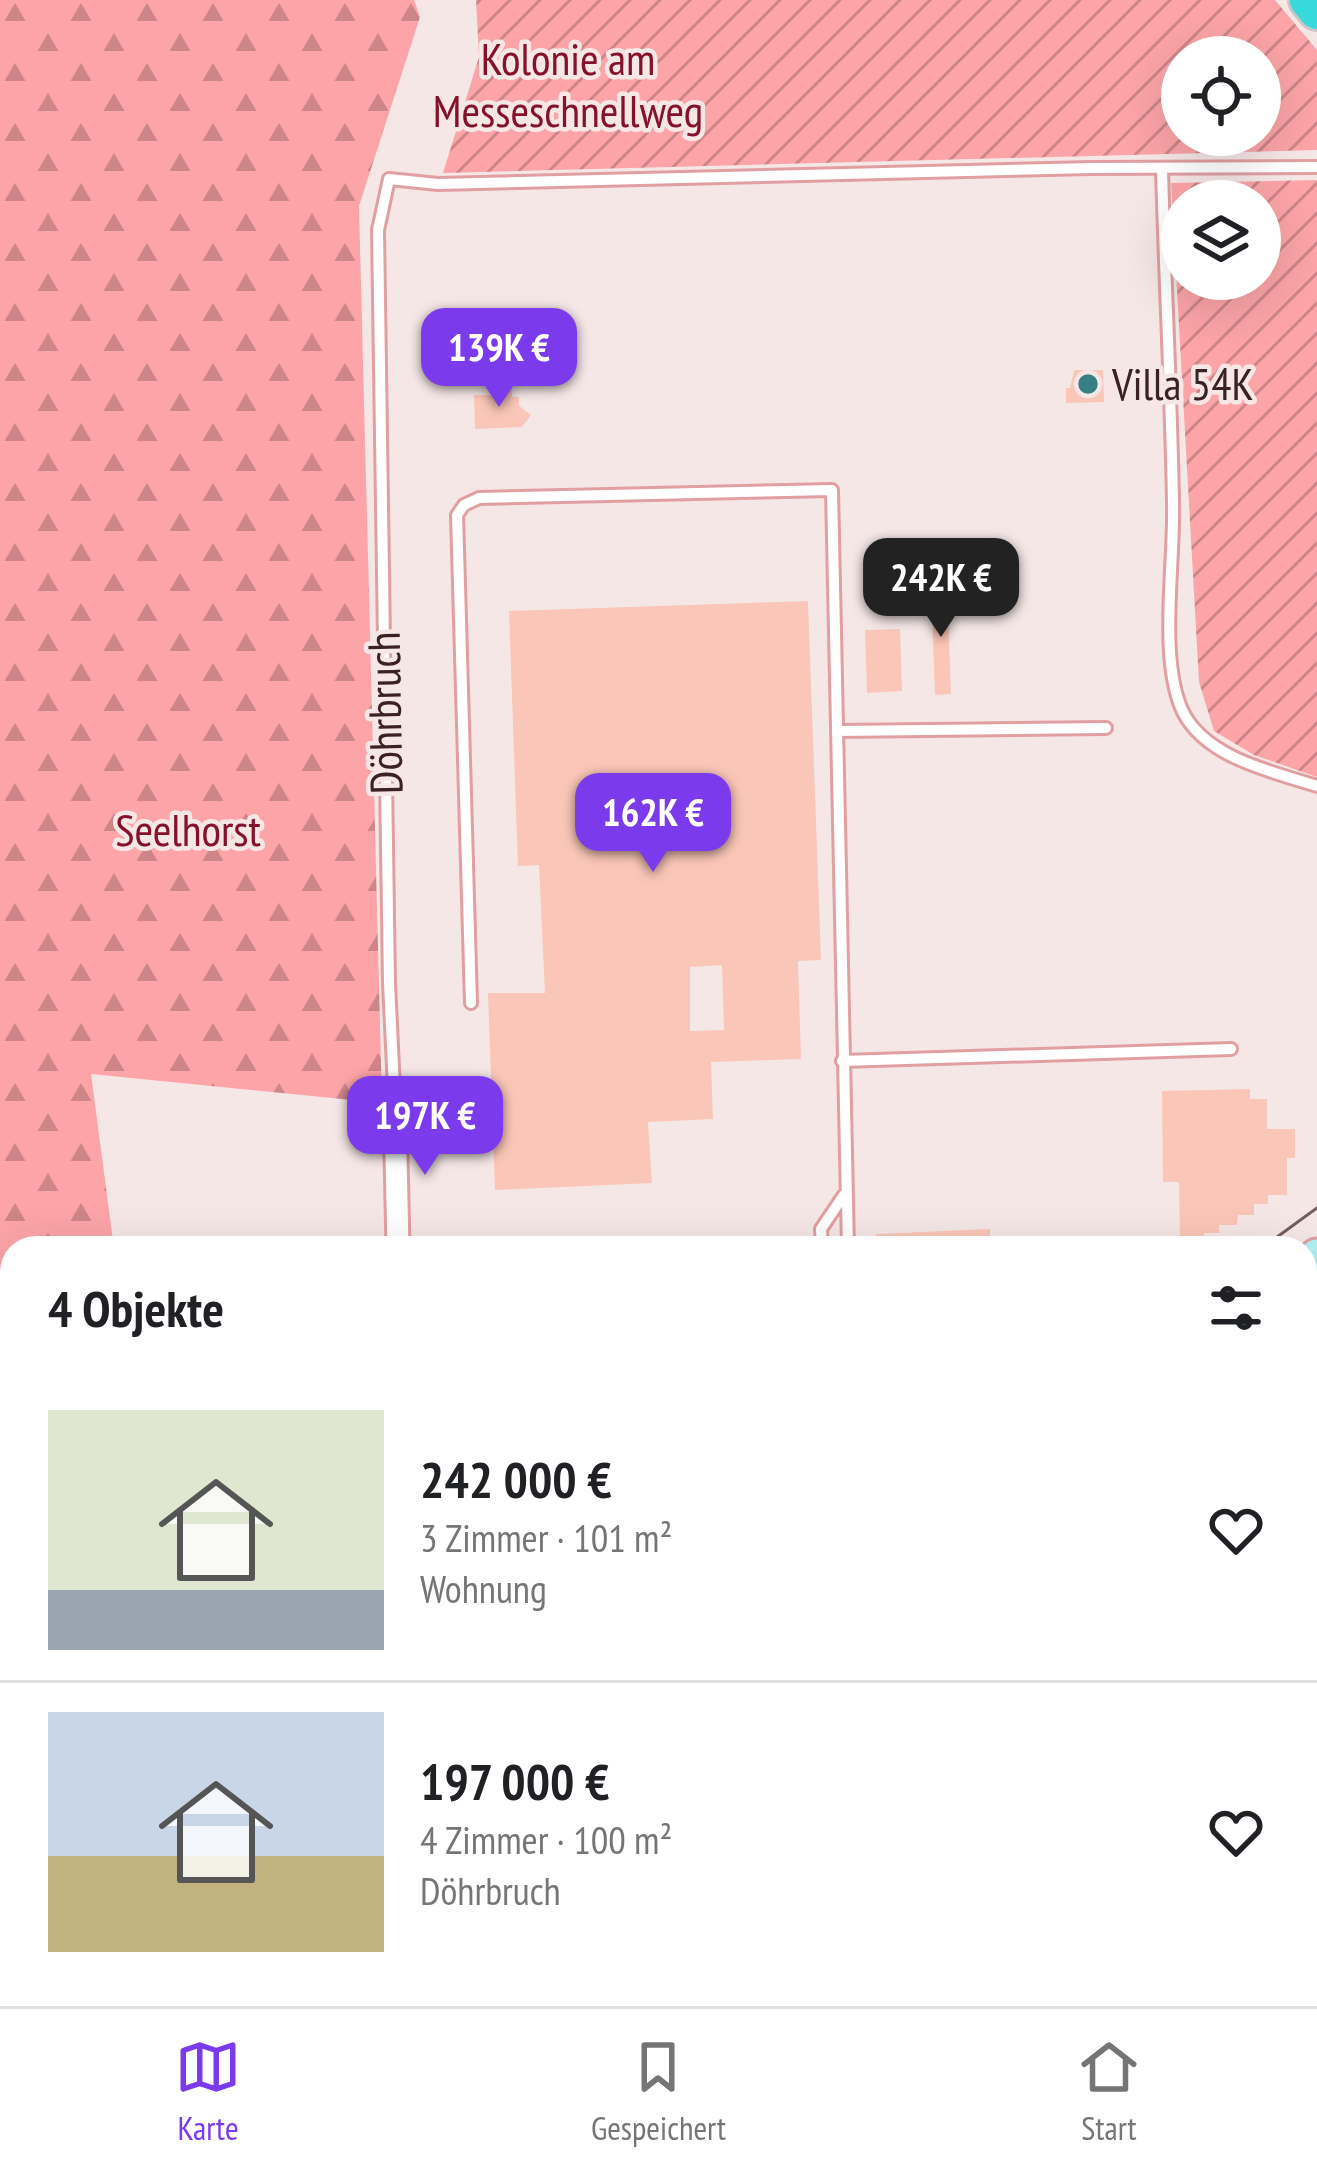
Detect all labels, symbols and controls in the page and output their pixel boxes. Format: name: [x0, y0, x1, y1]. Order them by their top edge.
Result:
park label: Kolonie am Messeschnellweg: [433, 29, 703, 139]
map controls: [1161, 36, 1281, 300]
button: locate: [1161, 36, 1281, 156]
button: layers: [1161, 180, 1281, 300]
pin: 139K €: [401, 308, 597, 410]
text: 139K €: [448, 321, 550, 372]
place label: Villa 54K: [1111, 354, 1254, 412]
marker: Villa 54K: [1075, 371, 1101, 397]
pin: 242K €: [843, 538, 1039, 640]
text: 242K €: [890, 551, 992, 602]
street label: Döhrbruch: [354, 631, 414, 795]
pin: 162K €: [555, 773, 751, 875]
text: 162K €: [602, 786, 704, 837]
park label: Seelhorst: [115, 800, 261, 858]
pin: 197K €: [327, 1076, 523, 1178]
text: 197K €: [374, 1089, 476, 1140]
text: 4 Objekte: [48, 1275, 224, 1341]
icon: filters: [1203, 1275, 1269, 1341]
text: 242 000 €: [420, 1446, 612, 1512]
icon: home: [144, 1458, 288, 1602]
icon: heart: [1203, 1497, 1269, 1563]
text: 3 Zimmer · 101 m²: [420, 1512, 672, 1563]
text: Wohnung: [420, 1563, 547, 1614]
text: 197 000 €: [420, 1748, 609, 1814]
icon: home: [144, 1760, 288, 1904]
icon: heart: [1203, 1799, 1269, 1865]
text: 4 Zimmer · 100 m²: [420, 1814, 672, 1865]
text: Döhrbruch: [420, 1865, 561, 1916]
tab: Karte: [175, 2034, 241, 2149]
tab: Gespeichert: [591, 2034, 726, 2149]
tab: Start: [1076, 2034, 1142, 2149]

